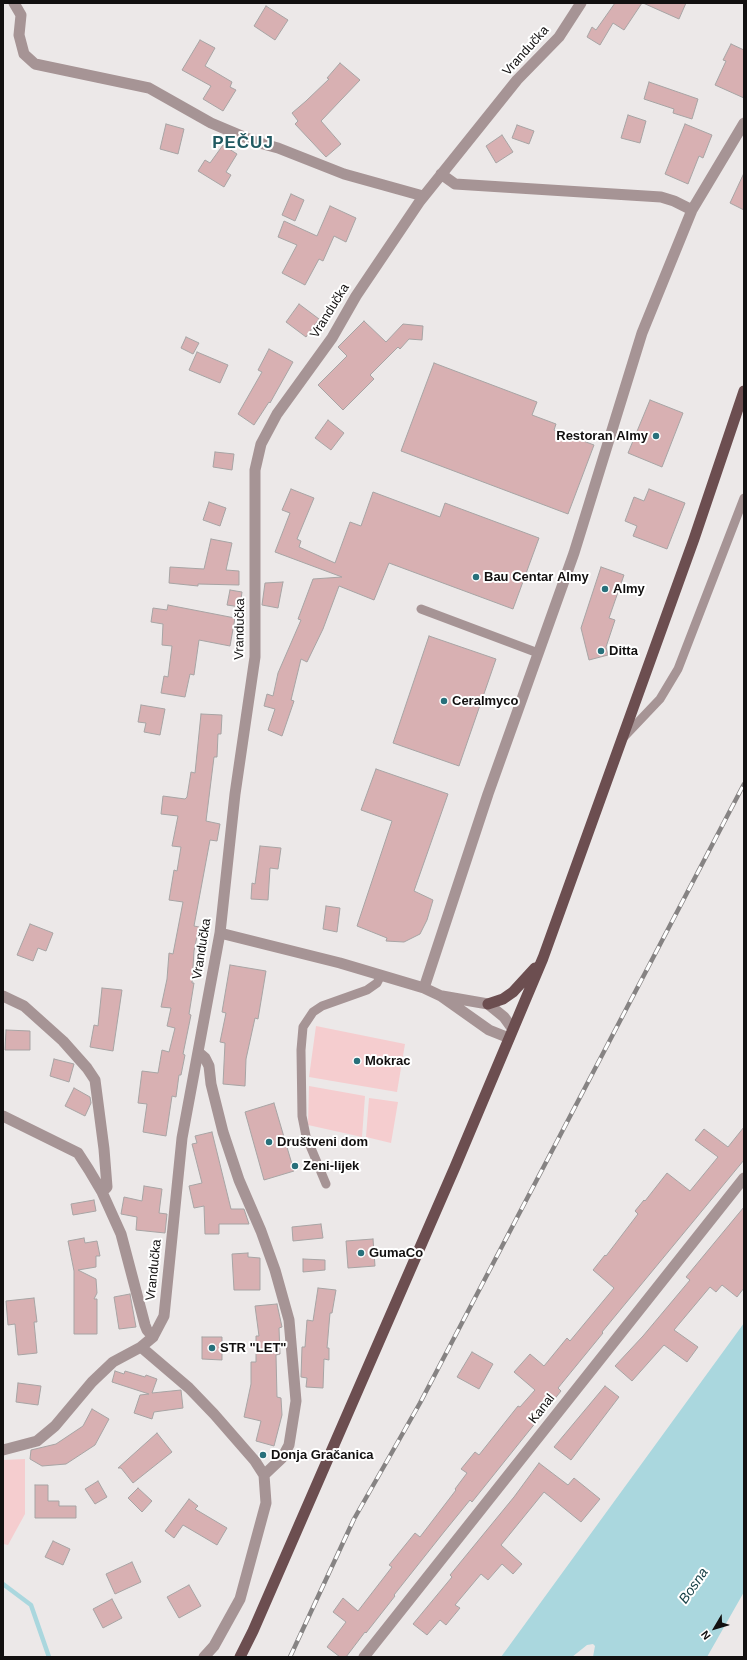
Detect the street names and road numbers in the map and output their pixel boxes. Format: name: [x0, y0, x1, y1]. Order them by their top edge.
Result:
street label: Vrandučka: [500, 23, 552, 79]
street label: Vrandučka: [307, 281, 353, 341]
street label: Vrandučka: [232, 598, 248, 660]
street label: Vrandučka: [189, 917, 215, 981]
street label: Vrandučka: [143, 1239, 165, 1301]
street label: Kanal: [526, 1391, 558, 1427]

